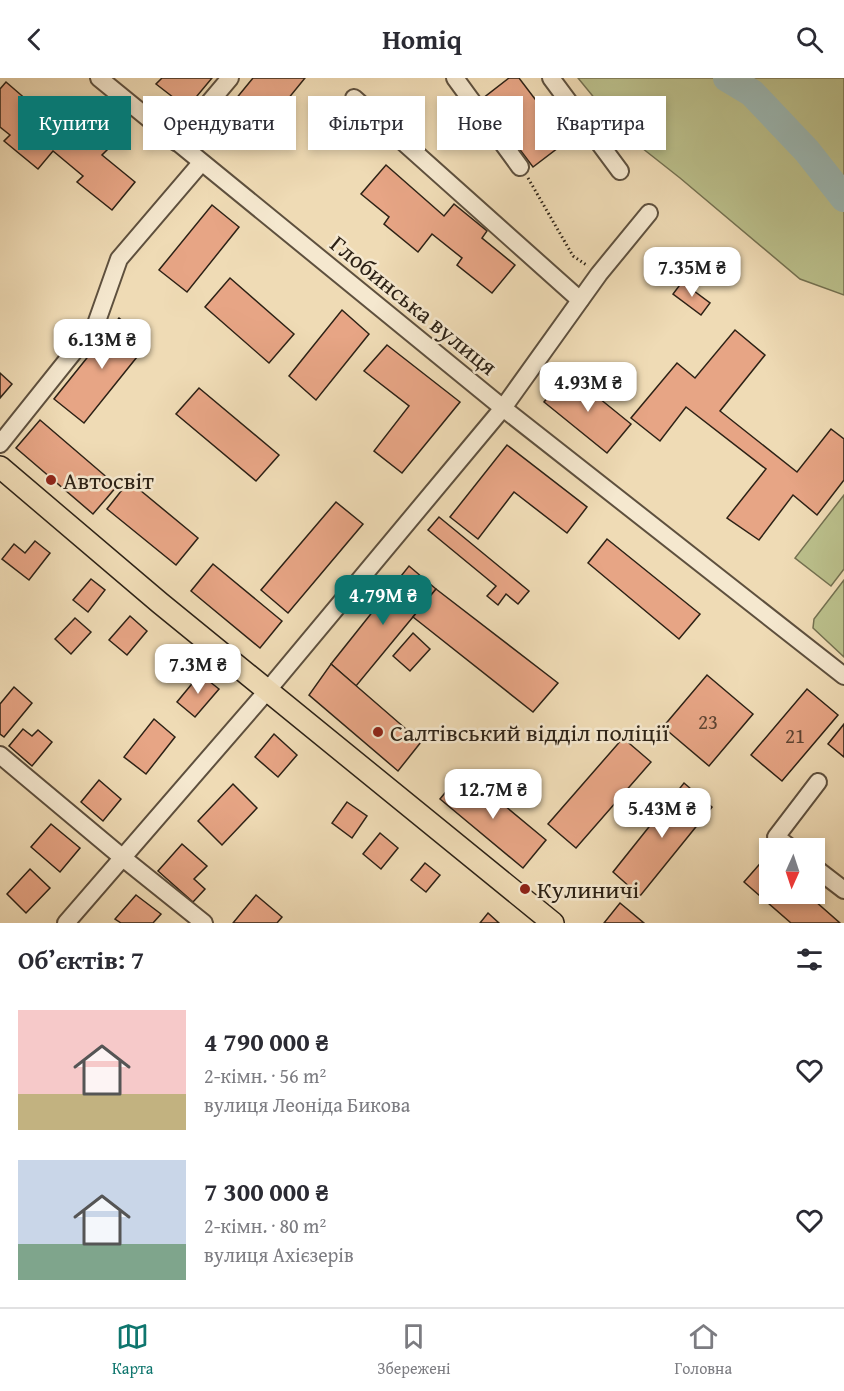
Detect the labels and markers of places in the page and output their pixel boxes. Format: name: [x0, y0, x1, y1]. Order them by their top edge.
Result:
pin: 7.35M ₴: [637, 247, 747, 298]
pin: 6.13M ₴: [47, 319, 157, 370]
pin: 4.93M ₴: [533, 362, 643, 413]
place label: Автосвіт: [63, 463, 154, 498]
marker: Автосвіт: [44, 473, 58, 487]
pin: 4.79M ₴: [328, 575, 438, 626]
pin: 7.3M ₴: [149, 644, 247, 695]
place label: Салтівський відділ поліції: [390, 715, 670, 750]
marker: Салтівський відділ поліції: [371, 725, 385, 739]
pin: 12.7M ₴: [438, 769, 548, 820]
pin: 5.43M ₴: [607, 788, 717, 839]
place label: Кулиничі: [537, 872, 639, 907]
marker: Кулиничі: [518, 882, 532, 896]

